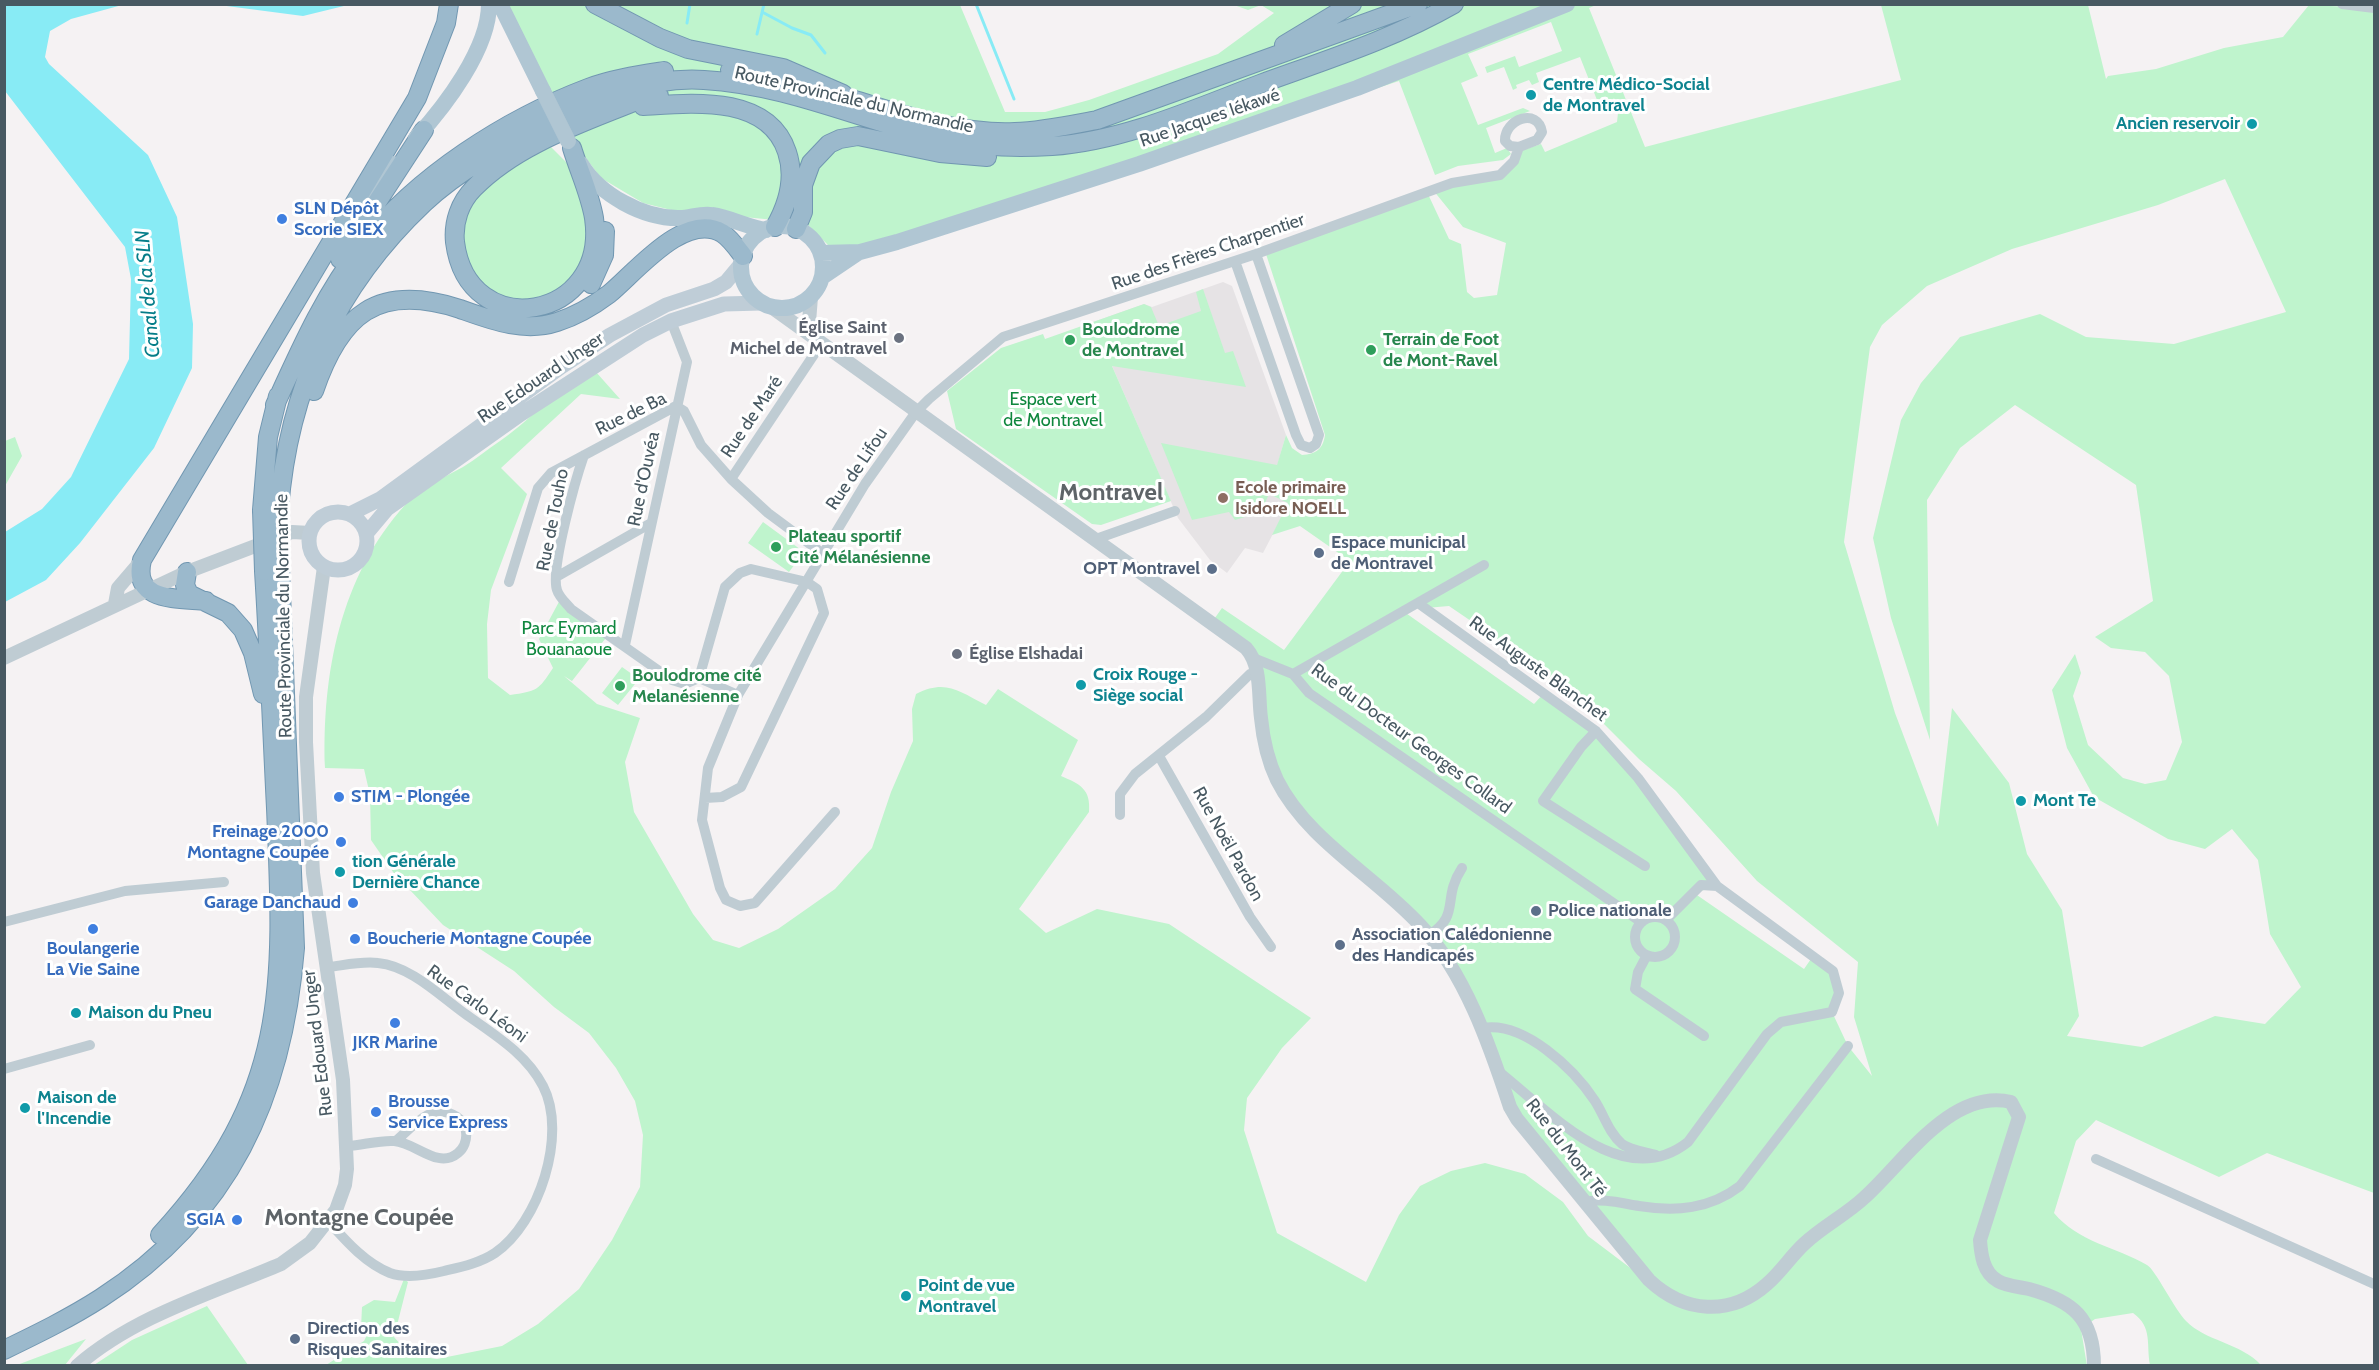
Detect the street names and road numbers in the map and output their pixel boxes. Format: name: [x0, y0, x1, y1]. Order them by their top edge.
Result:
street label: Route Provinciale du Normandie: [733, 62, 975, 138]
street label: Rue Jacques Iékawé: [1137, 84, 1283, 152]
street label: Rue des Frères Charpentier: [1109, 209, 1307, 295]
street label: Rue Edouard Unger: [474, 328, 608, 428]
street label: Rue de Maré: [717, 372, 787, 462]
street label: Rue de Ba: [592, 388, 670, 440]
street label: Rue de Lifou: [822, 424, 892, 514]
street label: Rue d'Ouvéa: [623, 430, 665, 528]
street label: Rue de Touho: [533, 467, 573, 573]
street label: Route Provinciale du Normandie: [271, 494, 297, 738]
street label: Rue Auguste Blanchet: [1465, 612, 1611, 726]
street label: Rue du Docteur Georges Collard: [1307, 659, 1515, 819]
street label: Rue Noël Pardon: [1188, 783, 1268, 905]
street label: Rue Carlo Léoni: [423, 960, 531, 1048]
street label: Rue Edouard Unger: [298, 969, 338, 1117]
street label: Rue du Mont Té: [1521, 1095, 1611, 1201]

